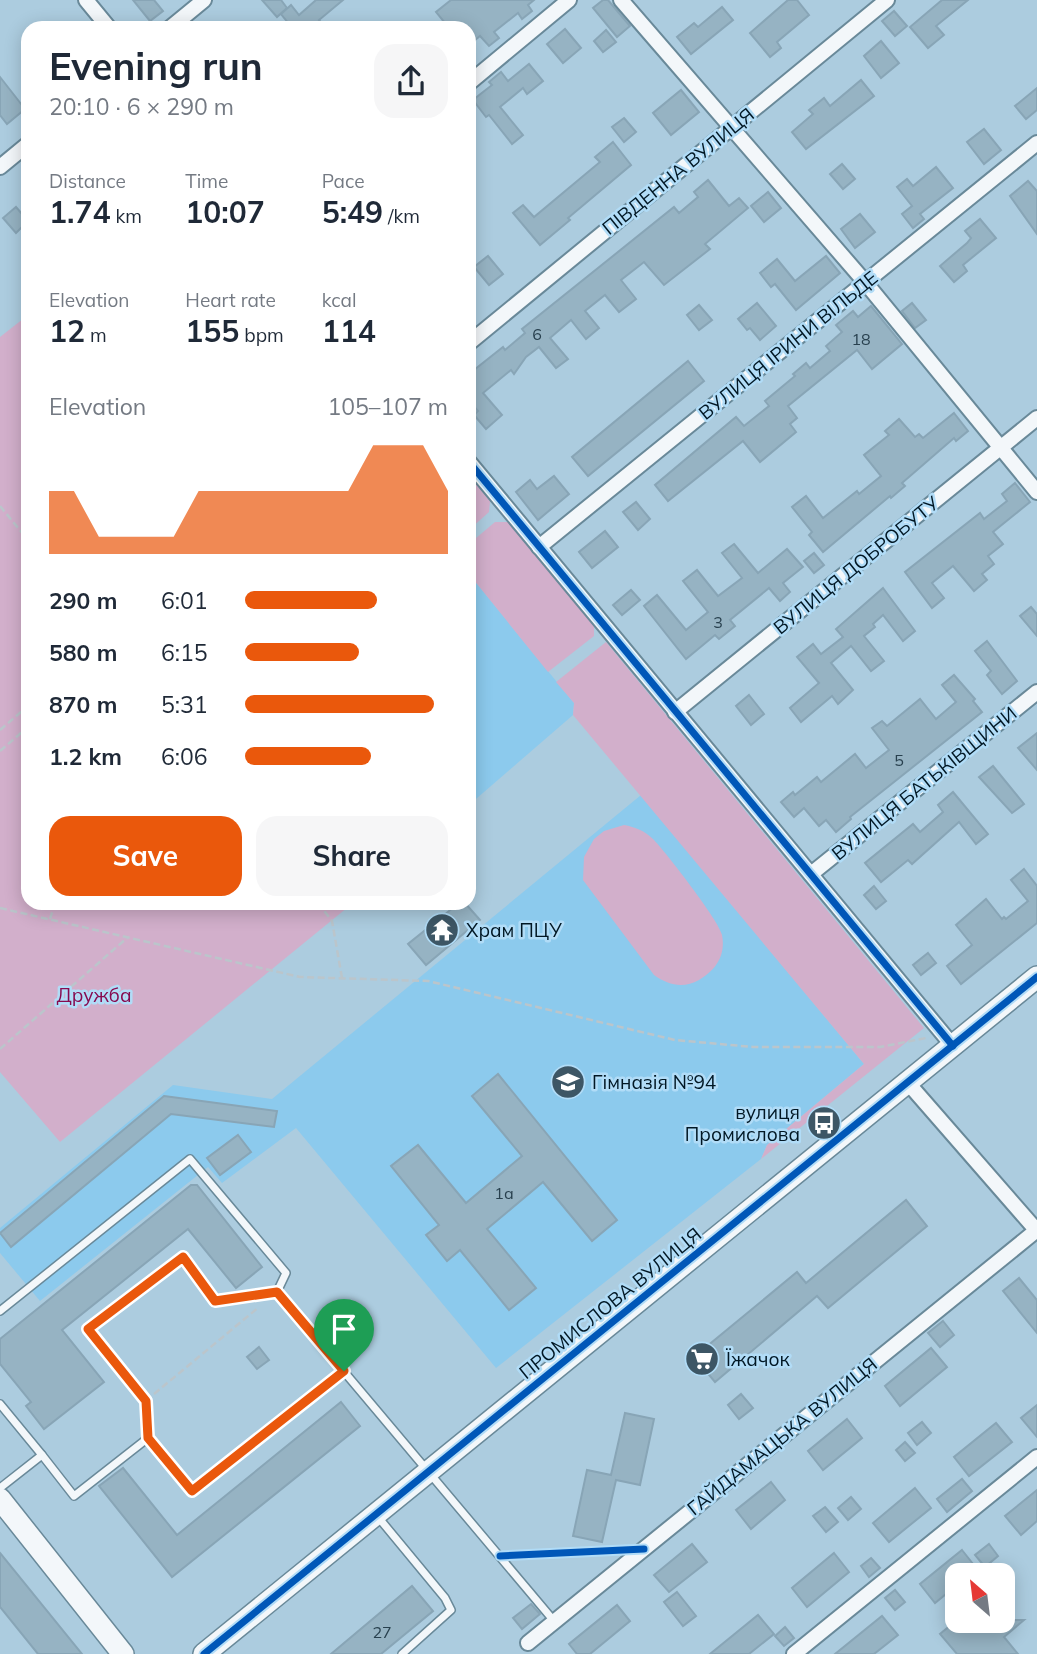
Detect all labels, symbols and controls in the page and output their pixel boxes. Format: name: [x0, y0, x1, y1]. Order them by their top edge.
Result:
text: Evening run: [49, 42, 263, 90]
button: share: [374, 44, 448, 118]
text: 20:10 · 6 × 290 m: [49, 92, 234, 121]
street label: ПІВДЕННА ВУЛИЦЯ: [597, 102, 759, 240]
text: Distance: [49, 169, 126, 193]
text: Time: [185, 169, 228, 193]
text: Pace: [322, 169, 365, 193]
text: 1.74: [49, 193, 110, 231]
text: 10:07: [185, 193, 265, 231]
text: 5:49: [322, 193, 383, 231]
text: km: [110, 204, 142, 228]
text: /km: [383, 204, 420, 228]
street label: ВУЛИЦЯ ІРИНИ ВІЛЬДЕ: [694, 265, 882, 425]
text: Elevation: [49, 288, 129, 312]
text: Heart rate: [185, 288, 276, 312]
text: kcal: [322, 288, 356, 312]
text: 12: [49, 312, 85, 350]
text: 155: [185, 312, 239, 350]
text: 114: [322, 312, 376, 350]
text: m: [85, 323, 107, 347]
text: bpm: [239, 323, 284, 347]
house number: 6: [532, 324, 542, 344]
house number: 18: [851, 329, 871, 349]
text: Elevation: [49, 392, 146, 421]
text: 105–107 m: [327, 392, 448, 421]
street label: ВУЛИЦЯ ДОБРОБУТУ: [768, 491, 944, 639]
text: 290 m: [49, 586, 117, 615]
text: 6:01: [161, 586, 208, 615]
house number: 3: [713, 612, 723, 632]
text: 580 m: [49, 638, 117, 667]
text: 6:15: [161, 638, 208, 667]
text: 870 m: [49, 690, 117, 719]
text: 5:31: [161, 690, 208, 719]
street label: ВУЛИЦЯ БАТЬКІВЩИНИ: [827, 701, 1021, 865]
text: 1.2 km: [49, 742, 122, 771]
text: 6:06: [161, 742, 208, 771]
house number: 5: [894, 750, 904, 770]
button: Save: [49, 816, 242, 896]
button: Share: [256, 816, 448, 896]
temple icon: Храм ПЦУ: [423, 911, 461, 949]
place label: Храм ПЦУ: [466, 918, 562, 942]
park label: Дружба: [57, 983, 132, 1007]
school or university icon: Гімназія №94: [549, 1063, 587, 1101]
place label: Гімназія №94: [592, 1070, 716, 1094]
place label: вулиця Промислова: [685, 1100, 800, 1146]
bus stop icon: вулиця Промислова: [805, 1104, 843, 1142]
house number: 1а: [494, 1183, 514, 1203]
street label: ПРОМИСЛОВА ВУЛИЦЯ: [514, 1222, 706, 1384]
pin: [314, 1299, 374, 1371]
icon: arrive: [325, 1310, 363, 1348]
supermarket icon: Їжачок: [683, 1340, 721, 1378]
place label: Їжачок: [725, 1347, 791, 1371]
street label: ГАЙДАМАЦЬКА ВУЛИЦЯ: [682, 1352, 882, 1520]
north arrow: [945, 1563, 1015, 1633]
map controls: [945, 1563, 1015, 1633]
house number: 27: [372, 1622, 392, 1642]

